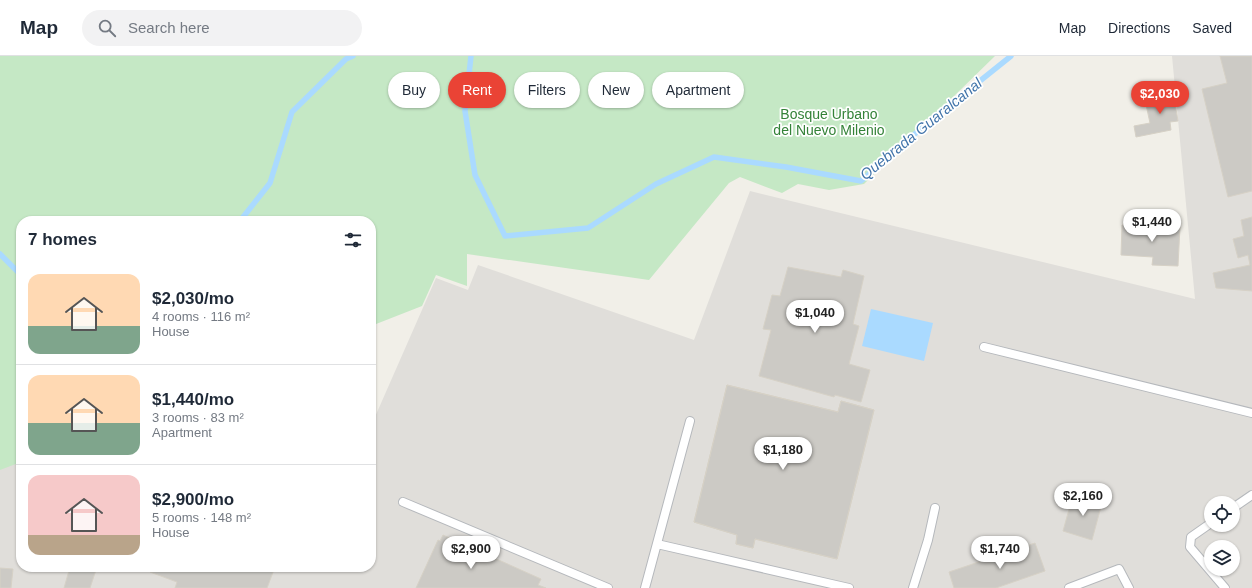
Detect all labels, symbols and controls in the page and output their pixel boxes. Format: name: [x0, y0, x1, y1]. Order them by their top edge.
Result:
search box: [82, 10, 362, 46]
text: Map: [20, 17, 58, 38]
icon: search: [96, 17, 118, 39]
text: Search here: [128, 19, 210, 36]
text: Map: [1059, 20, 1086, 36]
text: Directions: [1108, 20, 1170, 36]
text: Saved: [1192, 20, 1232, 36]
chip: Buy: [388, 72, 440, 108]
chip: Rent: [448, 72, 506, 108]
chip: Filters: [514, 72, 580, 108]
chip: New: [588, 72, 644, 108]
chip: Apartment: [652, 72, 744, 108]
water label: Quebrada Guaralcanal: [856, 74, 986, 183]
pin: $2,030: [1127, 81, 1193, 115]
text: $2,030: [1140, 86, 1180, 101]
park label: Bosque Urbano del Nuevo Milenio: [773, 106, 885, 138]
pin: $1,440: [1119, 209, 1185, 243]
text: $1,440: [1132, 214, 1172, 229]
icon: filters: [342, 229, 364, 251]
text: 7 homes: [28, 230, 97, 249]
text: $2,030/mo: [152, 289, 234, 308]
icon: home: [60, 290, 108, 338]
pin: $1,040: [782, 300, 848, 334]
text: $1,040: [795, 305, 835, 320]
text: 4 rooms · 116 m²: [152, 309, 250, 324]
text: House: [152, 324, 190, 339]
text: $1,440/mo: [152, 390, 234, 409]
icon: home: [60, 391, 108, 439]
text: 3 rooms · 83 m²: [152, 410, 244, 425]
text: Apartment: [152, 425, 212, 440]
pin: $1,180: [750, 437, 816, 471]
text: $1,180: [763, 442, 803, 457]
pin: $2,160: [1050, 483, 1116, 517]
text: $2,160: [1063, 488, 1103, 503]
text: $2,900/mo: [152, 490, 234, 509]
icon: home: [60, 491, 108, 539]
map controls: [1204, 496, 1240, 576]
button: locate: [1204, 496, 1240, 532]
text: 5 rooms · 148 m²: [152, 510, 251, 525]
text: House: [152, 525, 190, 540]
pin: $2,900: [438, 536, 504, 570]
pin: $1,740: [967, 536, 1033, 570]
button: layers: [1204, 540, 1240, 576]
text: $2,900: [451, 541, 491, 556]
text: $1,740: [980, 541, 1020, 556]

